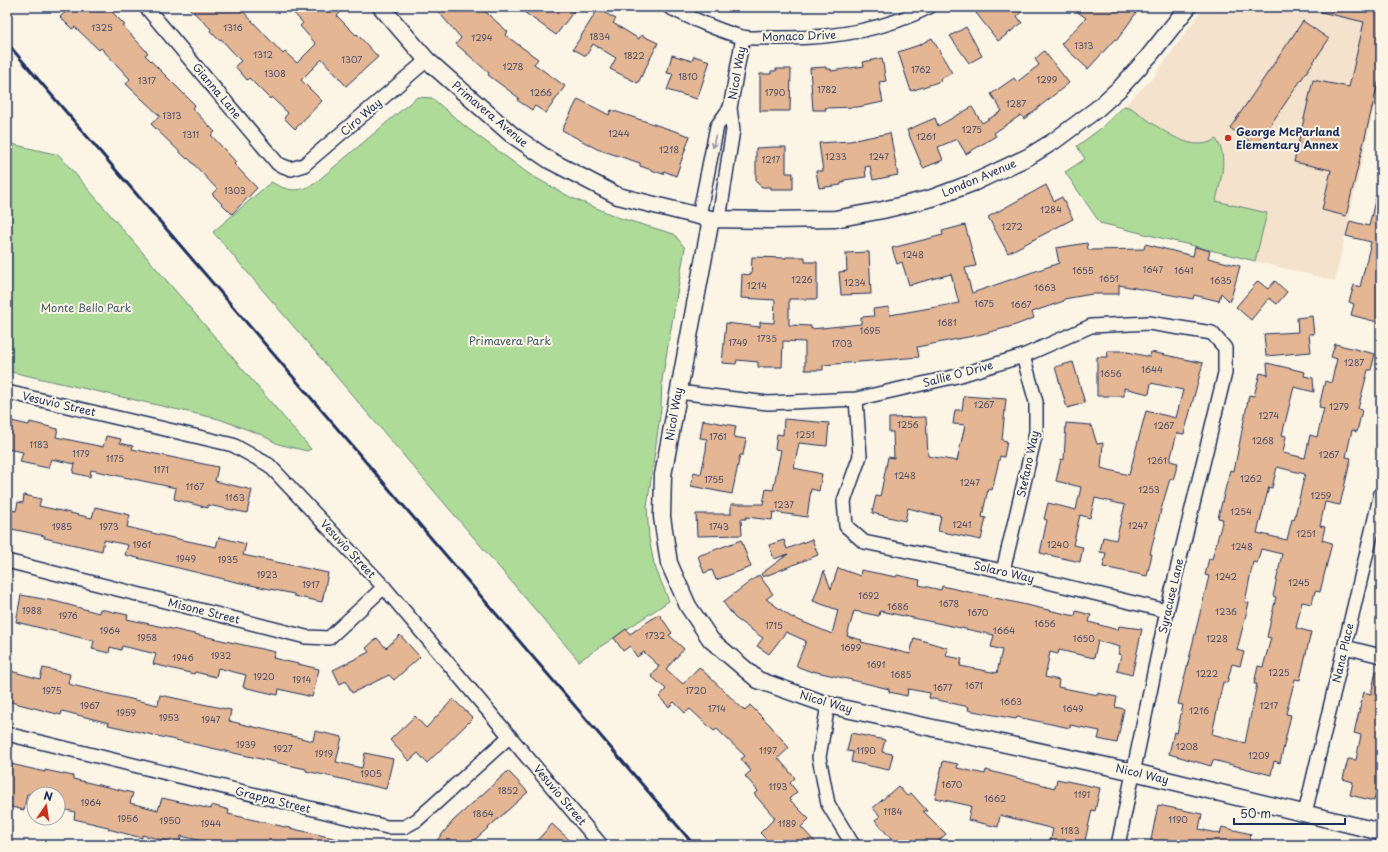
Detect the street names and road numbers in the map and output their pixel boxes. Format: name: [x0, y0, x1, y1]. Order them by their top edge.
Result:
street label: Monaco Drive: [762, 26, 836, 45]
street label: Nicol Way: [723, 45, 750, 101]
street label: Gianna Lane: [189, 59, 246, 122]
street label: Primavera Avenue: [449, 77, 532, 151]
street label: Ciro Way: [336, 94, 385, 139]
street label: London Avenue: [939, 154, 1019, 201]
street label: Sallie O Drive: [921, 356, 995, 391]
street label: Nicol Way: [660, 386, 687, 442]
street label: Vesuvio Street: [21, 387, 98, 420]
street label: Stefano Way: [1012, 429, 1043, 499]
street label: Vesuvio Street: [317, 515, 380, 582]
street label: Solaro Way: [972, 556, 1036, 587]
street label: Syracuse Lane: [1154, 557, 1187, 635]
street label: Misone Street: [166, 593, 242, 628]
street label: Nana Place: [1327, 621, 1358, 684]
street label: Nicol Way: [798, 686, 855, 717]
street label: Nicol Way: [1114, 759, 1170, 788]
street label: Vesuvio Street: [530, 761, 591, 829]
street label: Grappa Street: [234, 782, 313, 817]

